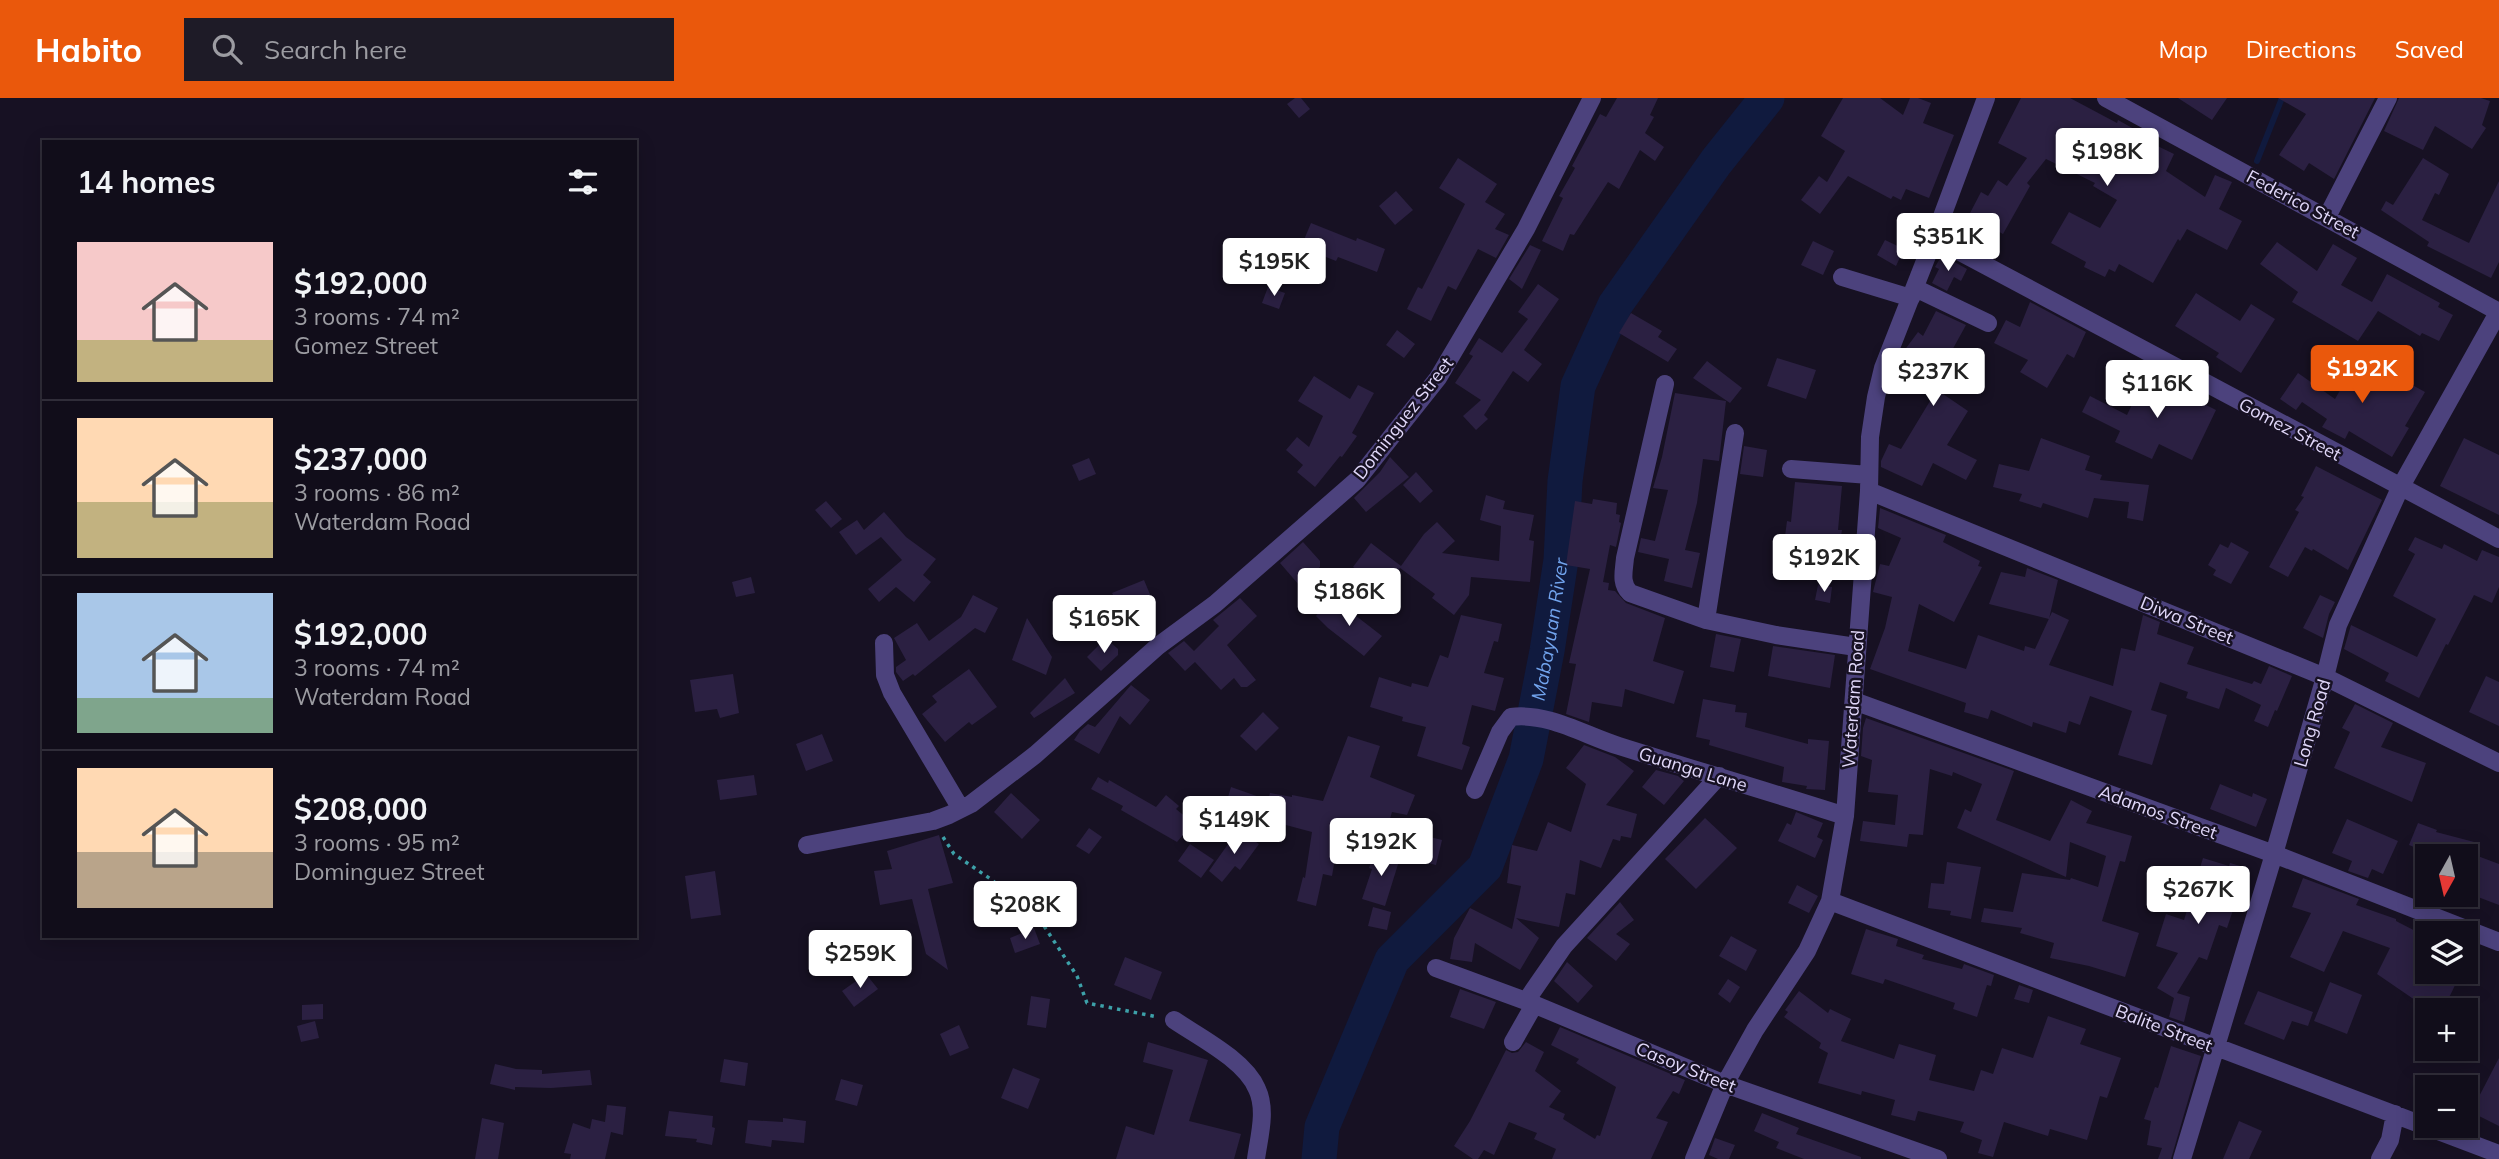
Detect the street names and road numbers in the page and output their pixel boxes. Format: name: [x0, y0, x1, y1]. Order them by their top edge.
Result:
street label: Federico Street: [2243, 165, 2363, 243]
street label: Dominguez Street: [1348, 352, 1458, 484]
street label: Gomez Street: [2235, 392, 2345, 466]
street label: Diwa Street: [2137, 591, 2237, 649]
street label: Waterdam Road: [1837, 629, 1869, 769]
street label: Long Road: [2289, 676, 2335, 770]
street label: Guanga Lane: [1636, 742, 1750, 796]
street label: Adamos Street: [2096, 780, 2220, 844]
street label: Balite Street: [2112, 999, 2216, 1057]
street label: Casoy Street: [1633, 1036, 1739, 1098]

